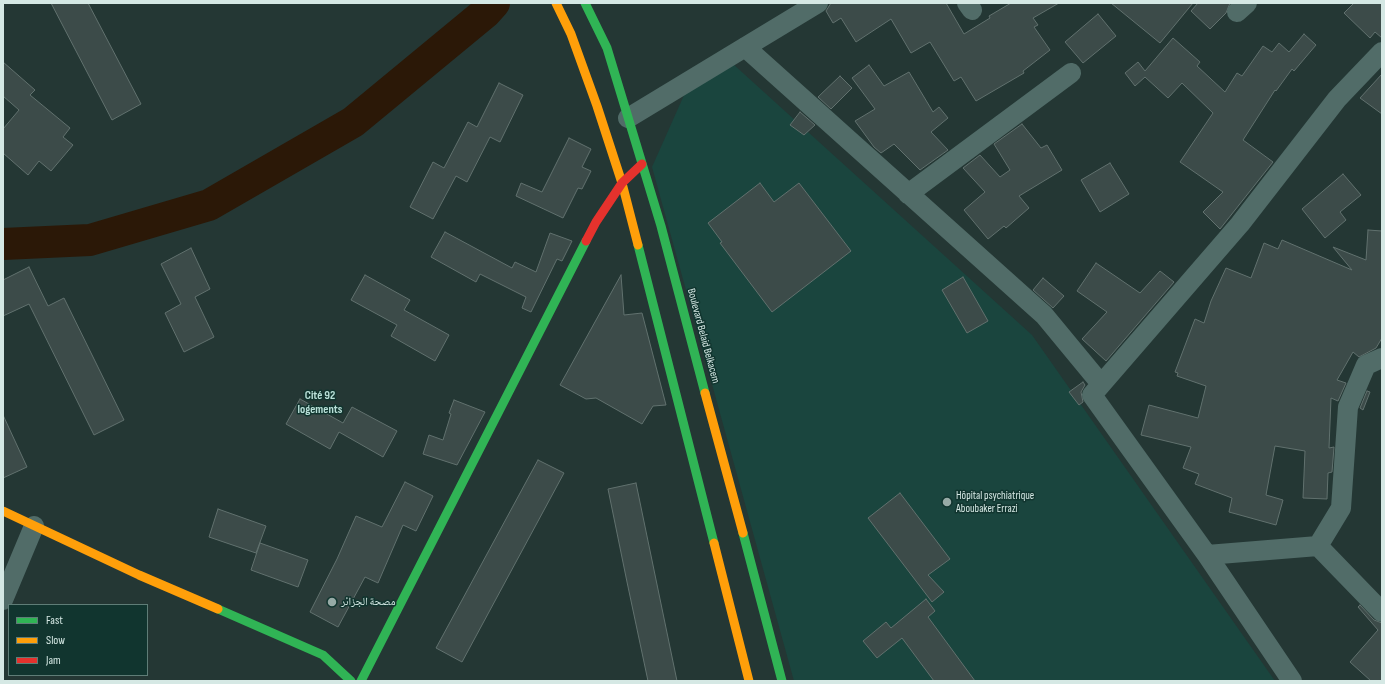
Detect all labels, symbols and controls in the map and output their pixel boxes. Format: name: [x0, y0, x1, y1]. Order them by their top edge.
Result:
street label: Boulevard Belaid Belkacem: [684, 287, 722, 385]
district label: Cité 92 logements: [298, 389, 342, 417]
place label: Hôpital psychiatrique Aboubaker Errazi: [956, 489, 1034, 515]
marker: Hôpital psychiatrique Aboubaker Errazi: [941, 496, 953, 508]
place label: مصحة الجزائر: [341, 595, 395, 609]
marker: مصحة الجزائر: [326, 596, 338, 608]
legend: [8, 604, 148, 676]
text: Fast: [46, 613, 63, 628]
text: Slow: [46, 633, 65, 648]
text: Jam: [46, 653, 61, 668]

